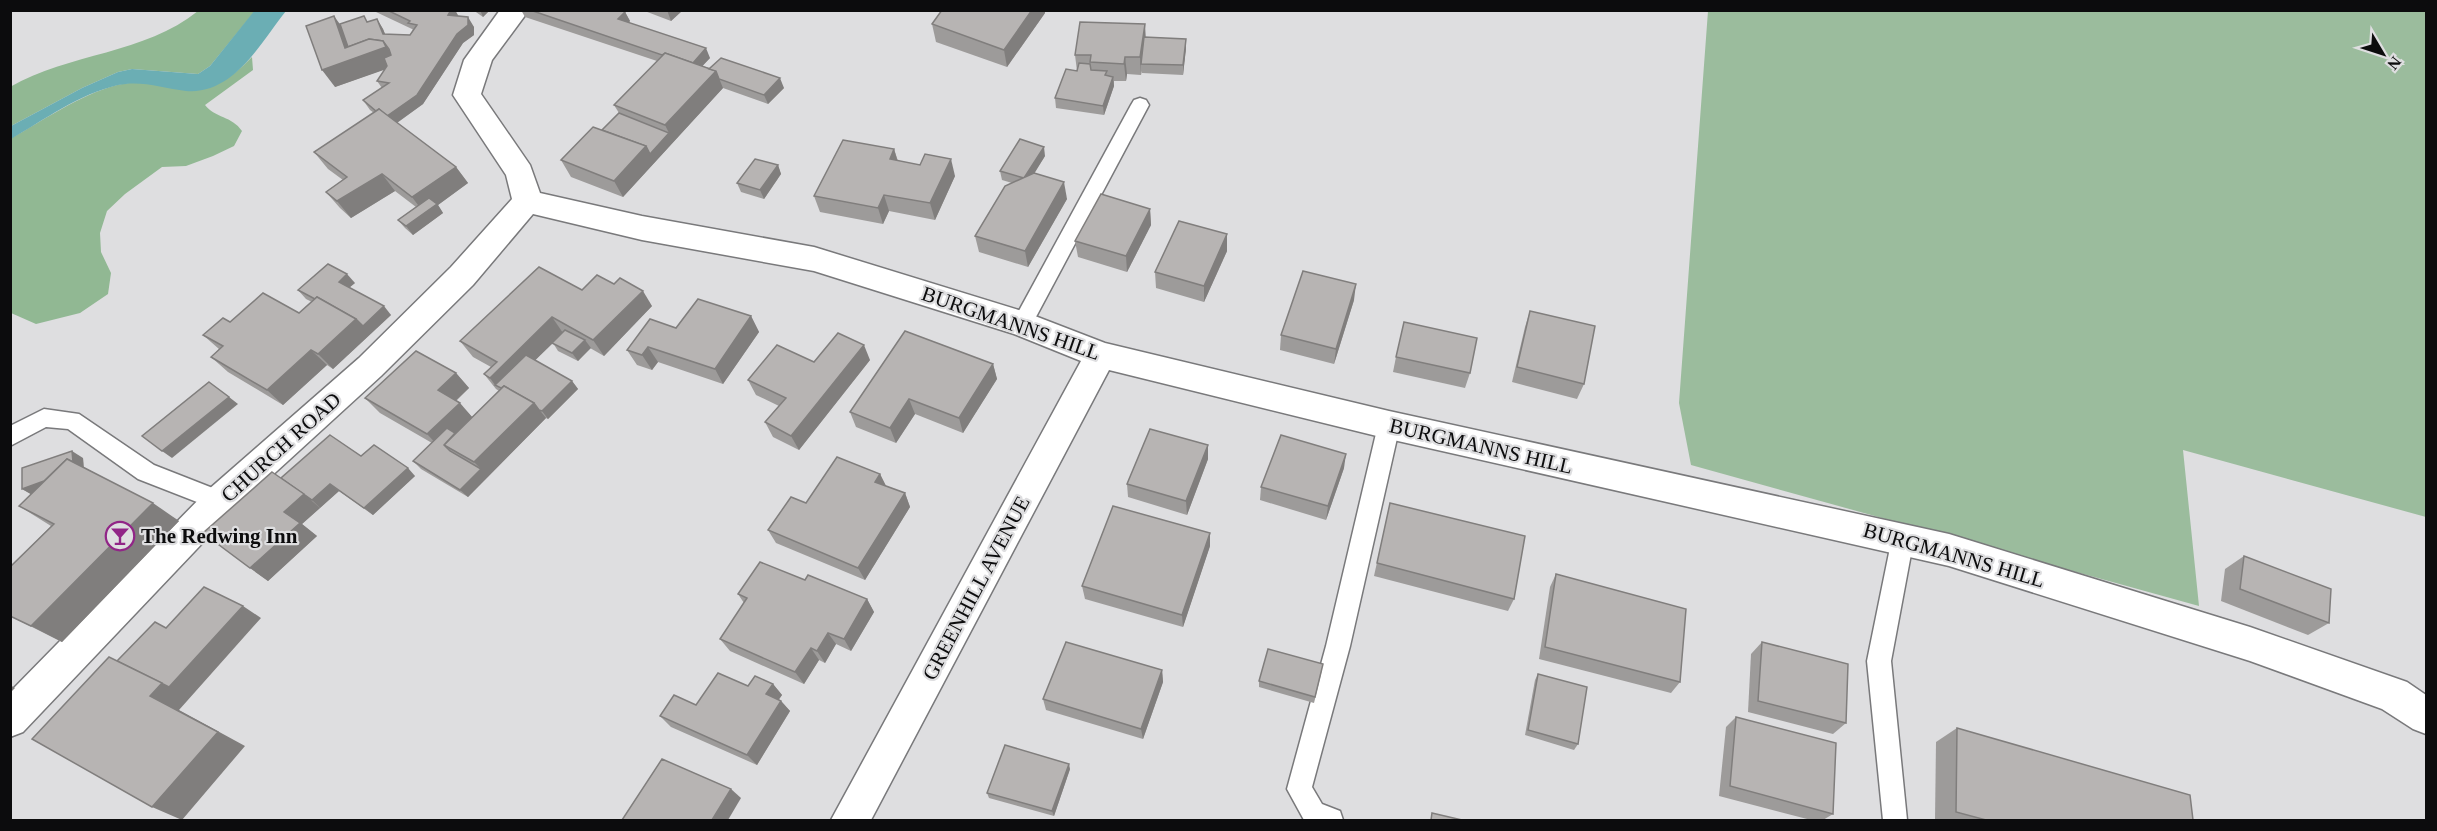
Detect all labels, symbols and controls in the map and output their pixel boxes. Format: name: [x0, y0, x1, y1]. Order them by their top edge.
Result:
north arrow: [2353, 24, 2413, 84]
text: N: [2384, 53, 2405, 73]
street label: BURGMANNS HILL: [919, 281, 1103, 365]
street label: CHURCH ROAD: [216, 387, 346, 507]
street label: BURGMANNS HILL: [1387, 413, 1575, 479]
street label: GREENHILL AVENUE: [917, 492, 1035, 684]
street label: BURGMANNS HILL: [1861, 518, 2047, 592]
bar icon: The Redwing Inn: [104, 520, 136, 552]
place label: The Redwing Inn: [141, 524, 298, 548]

